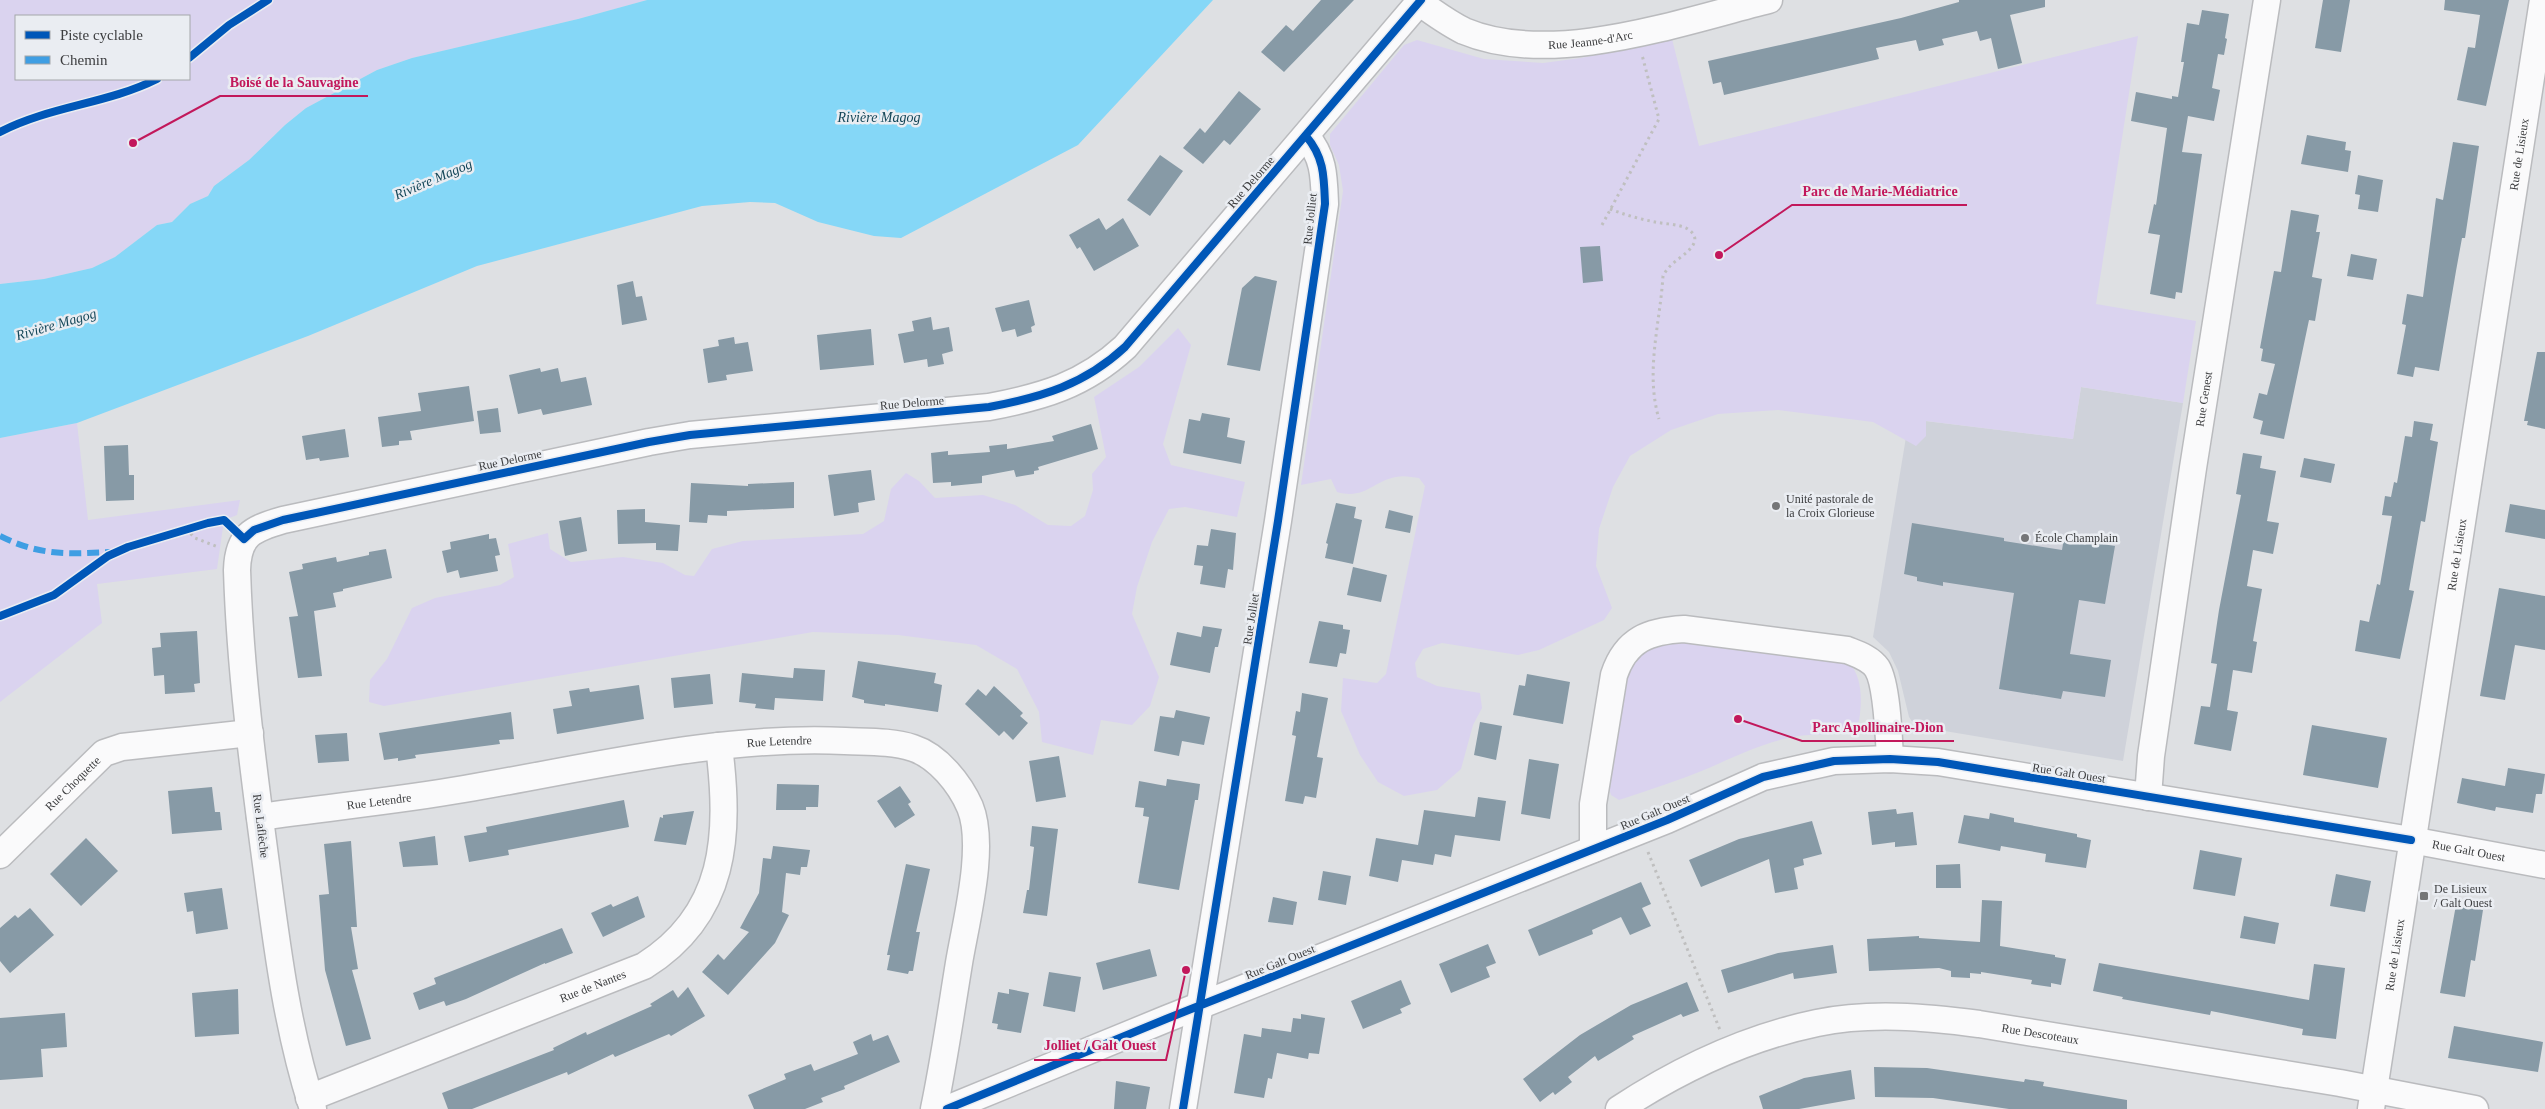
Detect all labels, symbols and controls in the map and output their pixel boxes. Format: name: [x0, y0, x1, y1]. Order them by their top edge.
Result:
legend: [15, 15, 190, 80]
text: Piste cyclable: [60, 27, 143, 43]
street label: Rue Jeanne-d'Arc: [1548, 28, 1634, 52]
text: Chemin: [60, 52, 108, 68]
callout: Boisé de la Sauvagine: [220, 67, 368, 96]
text: Boisé de la Sauvagine: [230, 75, 358, 90]
water label: Rivière Magog: [836, 110, 921, 125]
street label: Rue de Lisieux: [2507, 117, 2532, 191]
street label: Rue Delorme: [1225, 153, 1277, 211]
water label: Rivière Magog: [391, 156, 474, 203]
callout: Parc de Marie-Médiatrice: [1792, 176, 1967, 205]
text: Parc de Marie-Médiatrice: [1802, 184, 1958, 199]
street label: Rue Jolliet: [1300, 192, 1320, 245]
water label: Rivière Magog: [13, 306, 98, 343]
street label: Rue Genest: [2193, 370, 2215, 428]
street label: Rue Delorme: [879, 393, 945, 413]
street label: Rue Delorme: [477, 446, 543, 474]
place label: Unité pastorale de la Croix Glorieuse: [1786, 492, 1875, 520]
marker: Unité pastorale de la Croix Glorieuse: [1770, 500, 1782, 512]
street label: Rue de Lisieux: [2444, 518, 2469, 592]
place label: École Champlain: [2035, 531, 2118, 545]
marker: École Champlain: [2019, 532, 2031, 544]
street label: Rue Jolliet: [1240, 592, 1262, 646]
callout: Parc Apollinaire-Dion: [1802, 712, 1954, 741]
text: Parc Apollinaire-Dion: [1812, 720, 1944, 735]
street label: Rue Letendre: [746, 733, 812, 750]
street label: Rue Choquette: [42, 753, 103, 814]
street label: Rue Galt Ouest: [2031, 760, 2107, 786]
street label: Rue Letendre: [346, 790, 412, 813]
street label: Rue Galt Ouest: [1618, 791, 1692, 833]
street label: Rue Laflèche: [250, 793, 272, 859]
street label: Rue Galt Ouest: [2431, 837, 2507, 865]
place label: De Lisieux / Galt Ouest: [2434, 882, 2493, 910]
marker: De Lisieux / Galt Ouest: [2418, 890, 2430, 902]
street label: Rue de Lisieux: [2382, 918, 2407, 992]
street label: Rue Galt Ouest: [1243, 941, 1318, 982]
street label: Rue de Nantes: [558, 967, 628, 1006]
street label: Rue Descoteaux: [2000, 1021, 2080, 1047]
callout: Jolliet / Galt Ouest: [1034, 1031, 1166, 1060]
text: Jolliet / Galt Ouest: [1044, 1038, 1157, 1053]

